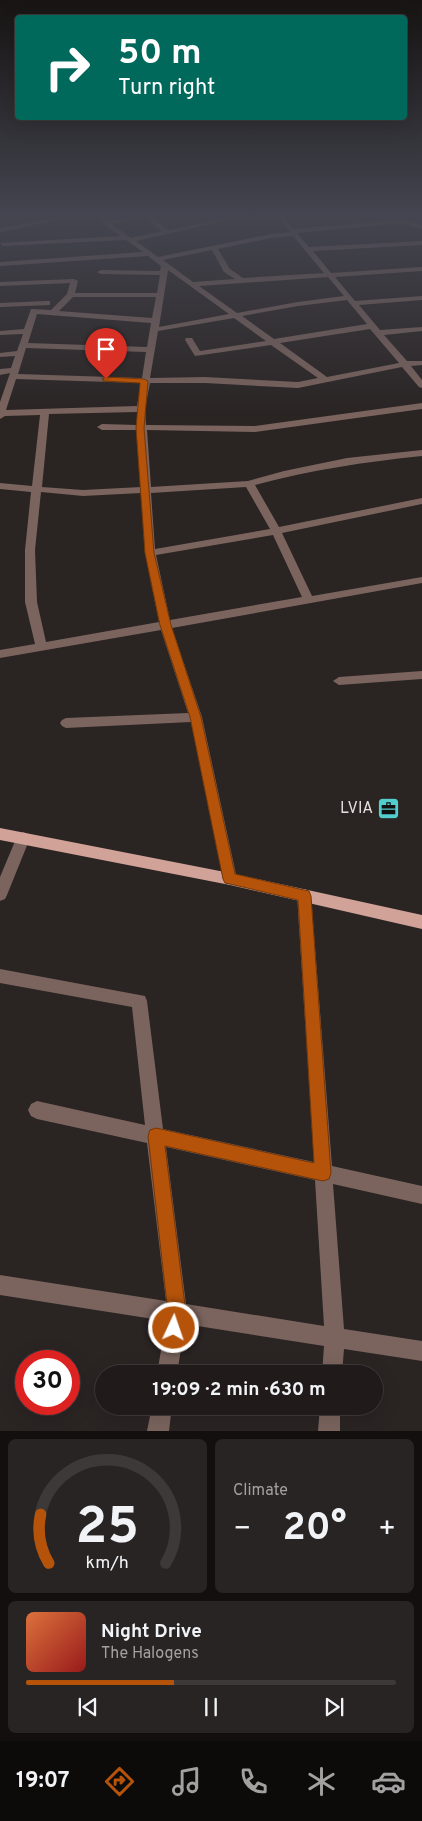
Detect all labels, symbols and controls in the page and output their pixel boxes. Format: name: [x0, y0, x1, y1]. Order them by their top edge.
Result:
text: 50 m: [118, 32, 202, 76]
icon: right: [35, 35, 100, 100]
text: Turn right: [118, 75, 215, 102]
pin: [85, 328, 127, 379]
icon: arrive: [92, 335, 120, 363]
office icon: LVIA: [377, 797, 401, 821]
place label: LVIA: [340, 799, 373, 819]
position arrow: [147, 1301, 199, 1353]
speed limit sign: 30: [15, 1350, 80, 1415]
text: 19:09 · 2 min · 630 m: [152, 1378, 326, 1402]
text: Climate: [233, 1481, 288, 1501]
text: 25: [76, 1496, 139, 1562]
text: 20°: [282, 1505, 347, 1554]
text: −: [233, 1512, 251, 1548]
text: +: [378, 1512, 396, 1548]
text: km/h: [86, 1552, 129, 1575]
text: Night Drive: [101, 1620, 202, 1644]
text: The Halogens: [101, 1644, 199, 1664]
icon: previous: [74, 1693, 102, 1721]
icon: pause: [197, 1693, 225, 1721]
icon: next: [320, 1693, 348, 1721]
icon: directions: [102, 1764, 137, 1799]
icon: music: [169, 1764, 204, 1799]
icon: phone: [236, 1764, 271, 1799]
icon: climate: [304, 1764, 339, 1799]
icon: car: [371, 1764, 406, 1799]
text: 19:07: [16, 1768, 70, 1795]

